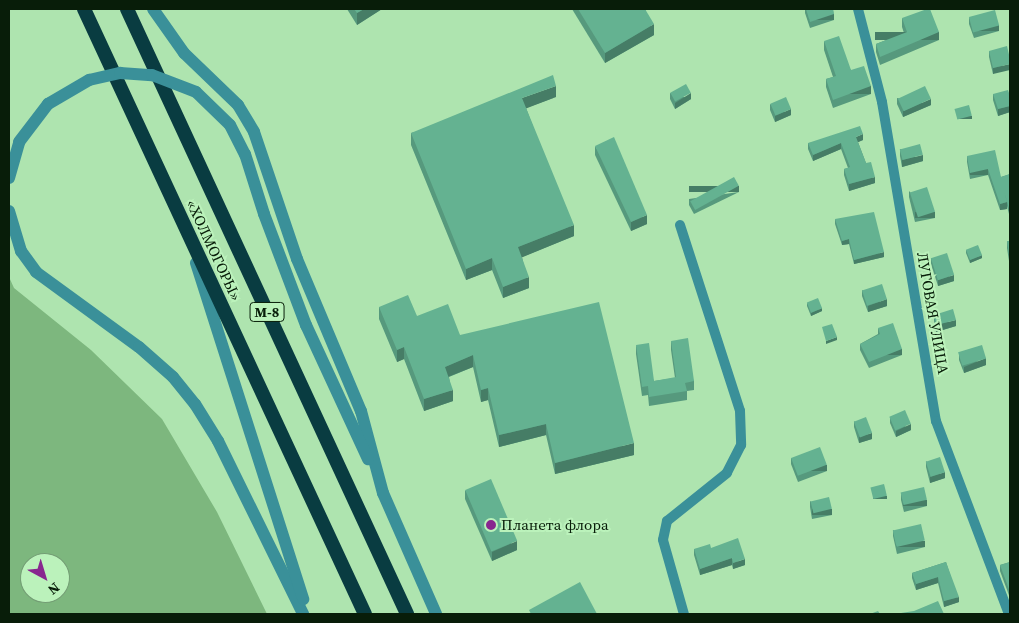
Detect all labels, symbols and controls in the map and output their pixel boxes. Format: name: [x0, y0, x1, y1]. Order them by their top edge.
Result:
street label: «ХОЛМОГОРЫ»: [183, 197, 245, 303]
street label: ЛУГОВАЯ УЛИЦА: [913, 251, 953, 375]
road number: М-8: [250, 300, 284, 324]
place label: Планета флора: [501, 516, 609, 534]
marker: Планета флора: [485, 519, 497, 531]
north arrow: [20, 553, 70, 603]
text: N: [44, 578, 64, 600]

